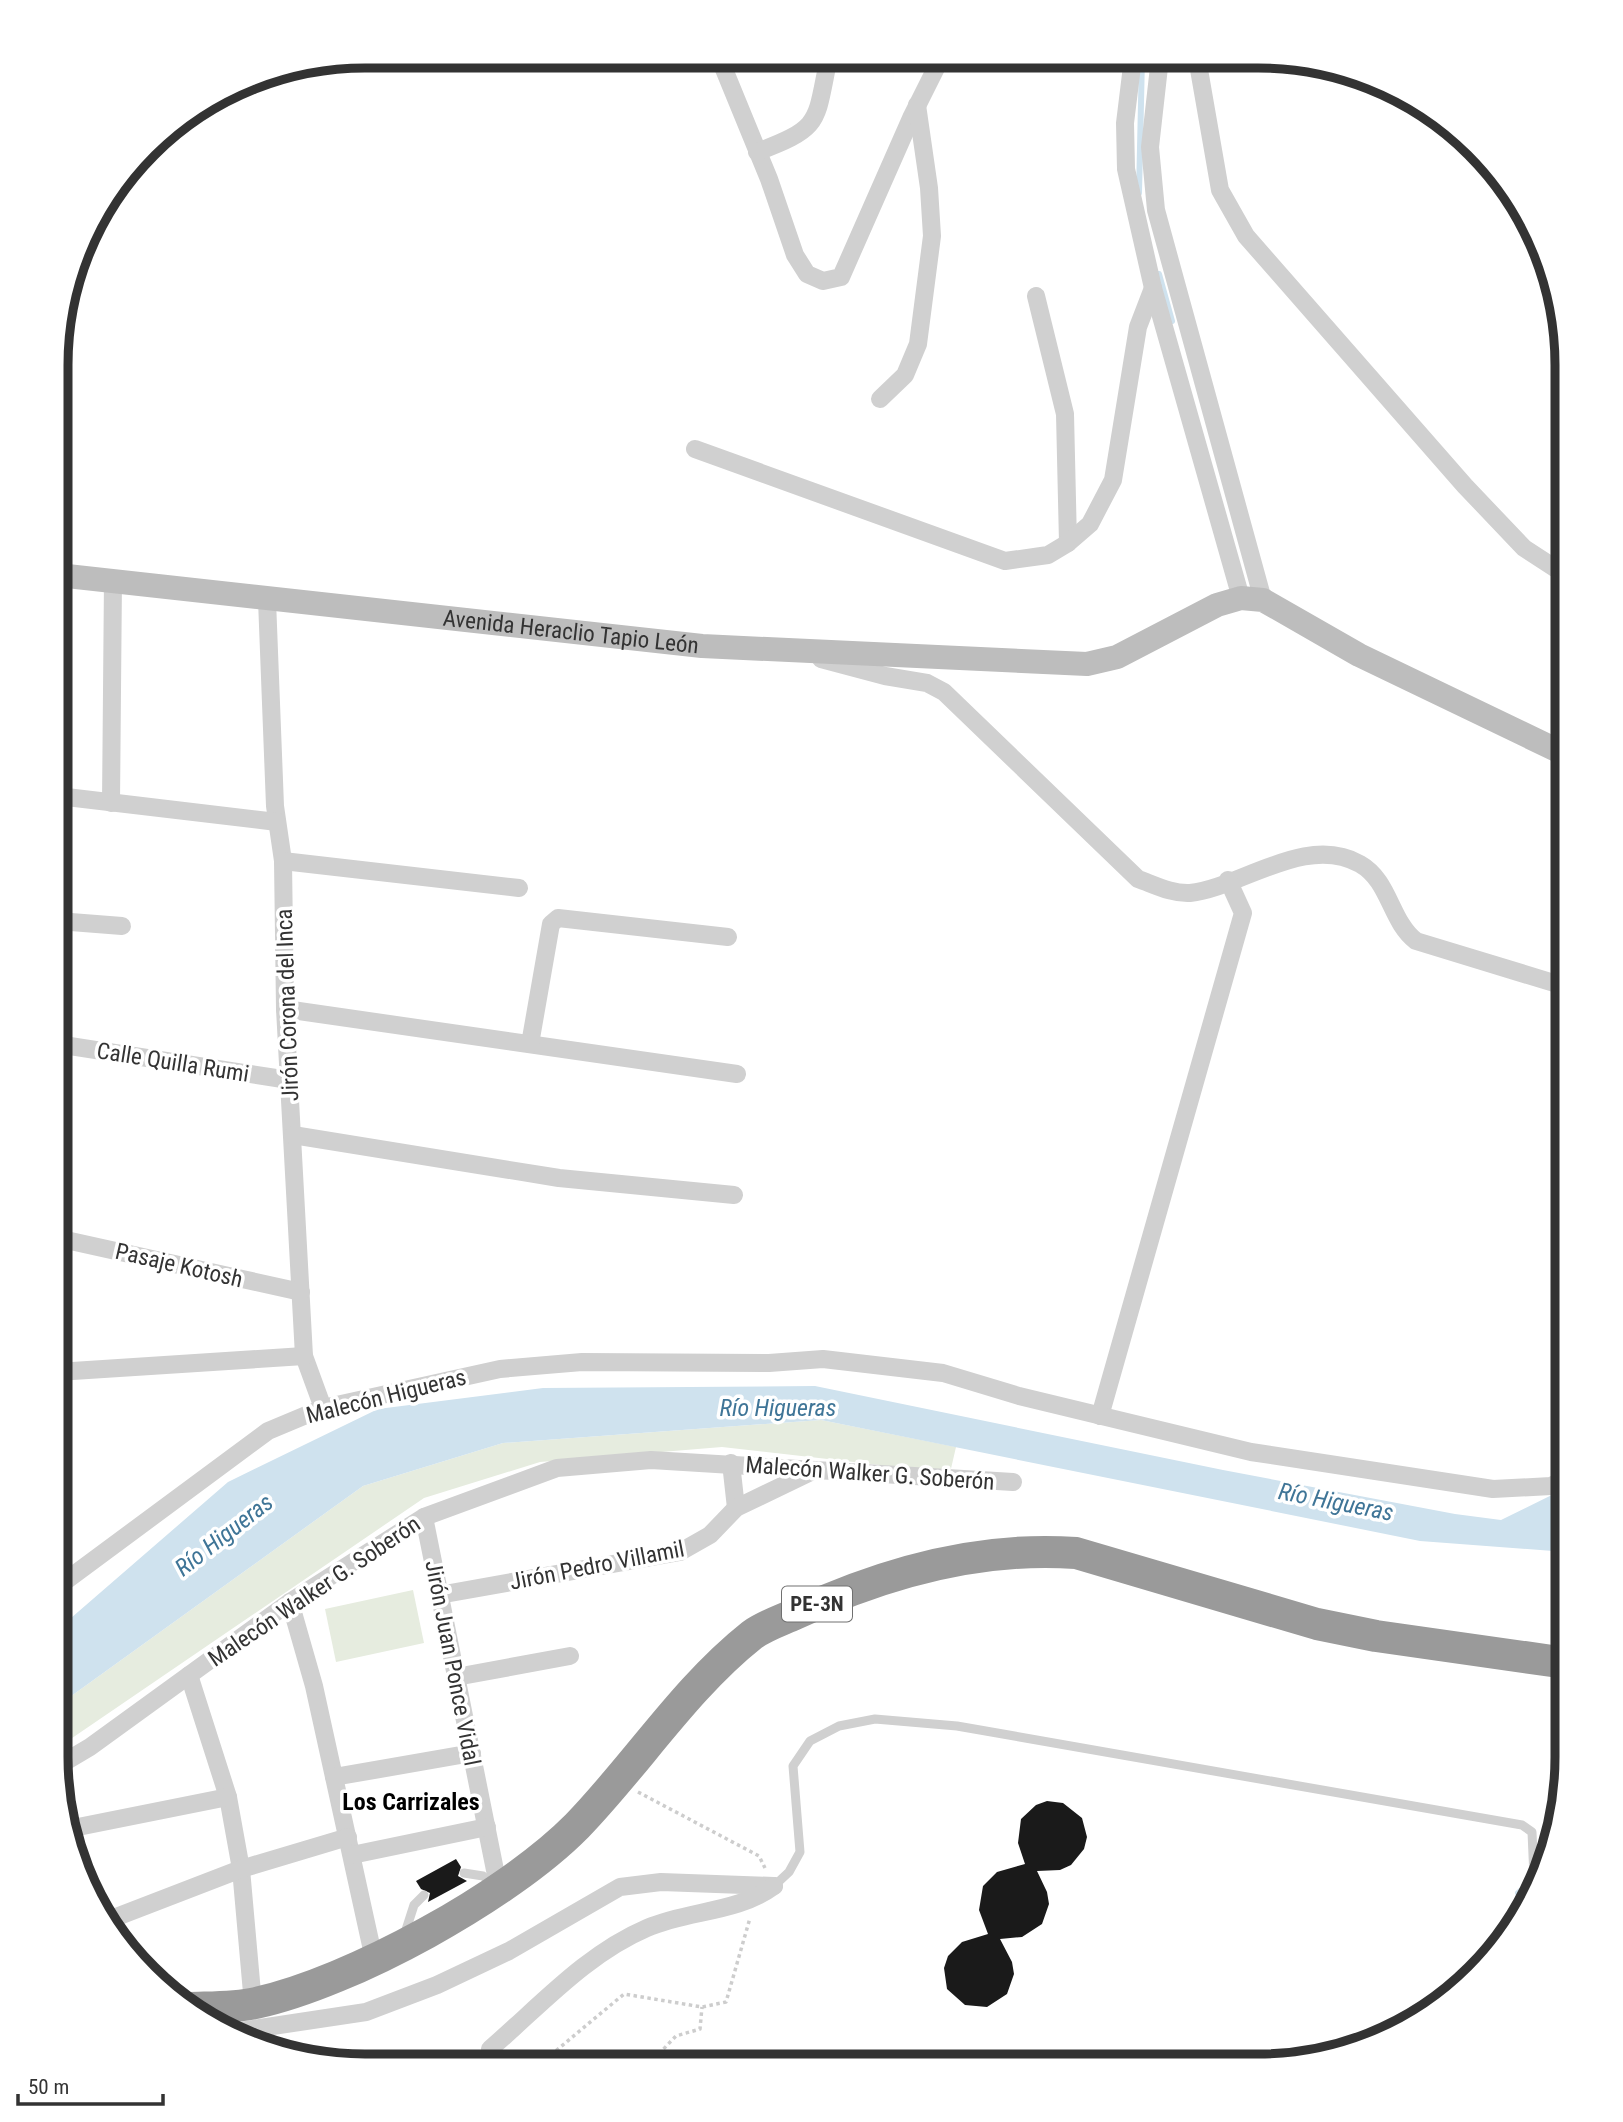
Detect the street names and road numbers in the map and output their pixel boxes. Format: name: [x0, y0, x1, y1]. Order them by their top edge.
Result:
street label: Avenida Heraclio Tapio León: [442, 605, 700, 660]
street label: Jirón Corona del Inca: [271, 908, 304, 1102]
street label: Calle Quilla Rumi: [95, 1037, 251, 1088]
street label: Pasaje Kotosh: [113, 1238, 245, 1293]
street label: Malecón Higueras: [303, 1364, 469, 1429]
street label: Malecón Walker G. Soberón: [744, 1451, 995, 1496]
street label: Malecón Walker G. Soberón: [203, 1510, 425, 1672]
street label: Jirón Pedro Villamil: [508, 1535, 687, 1596]
street label: Jirón Juan Ponce Vidal: [419, 1558, 486, 1768]
road number: PE-3N: [782, 1586, 852, 1622]

